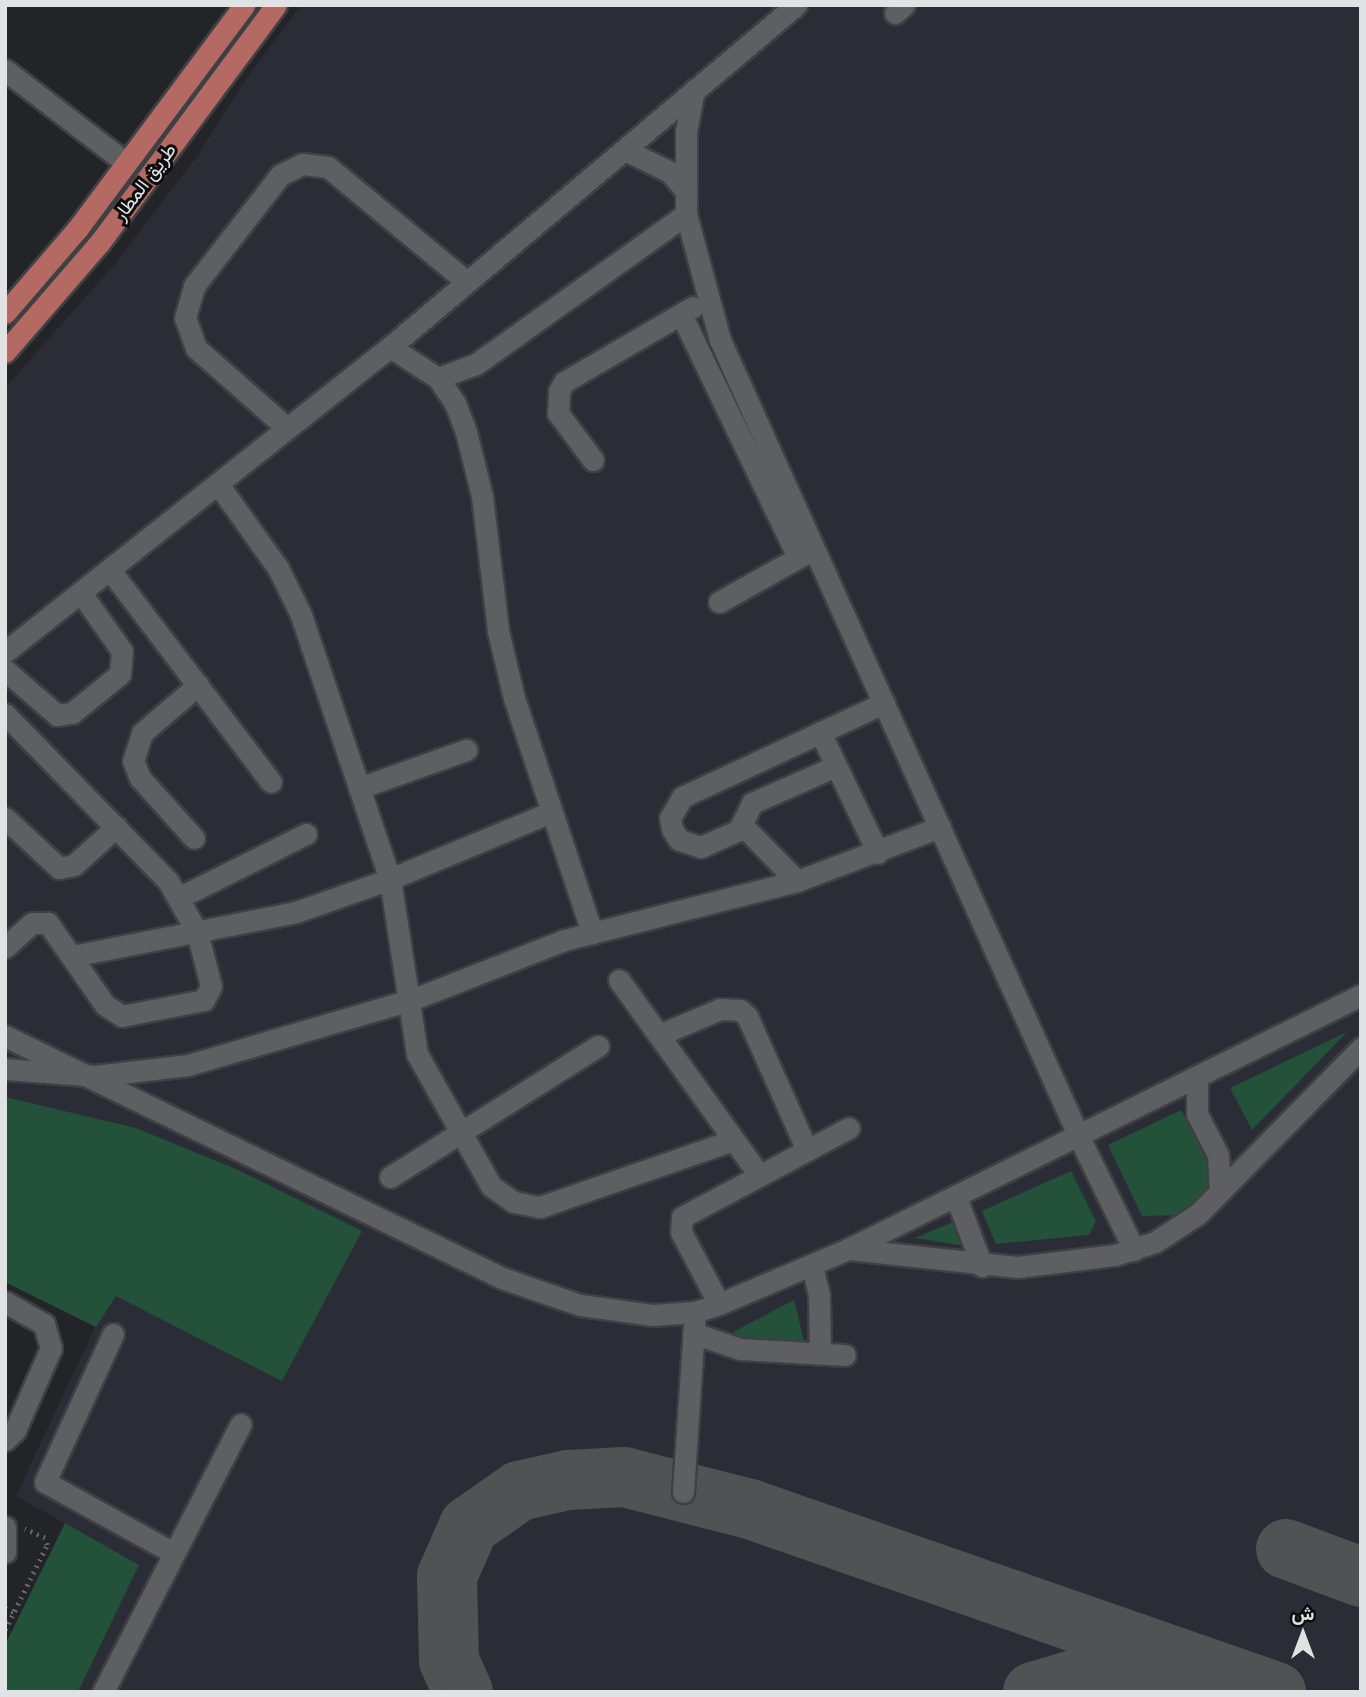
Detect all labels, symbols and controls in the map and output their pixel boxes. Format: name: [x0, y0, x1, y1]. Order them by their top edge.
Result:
street label: طريق المطار: [109, 139, 181, 225]
north arrow: [1268, 1599, 1338, 1669]
text: ش: [1292, 1600, 1314, 1626]

